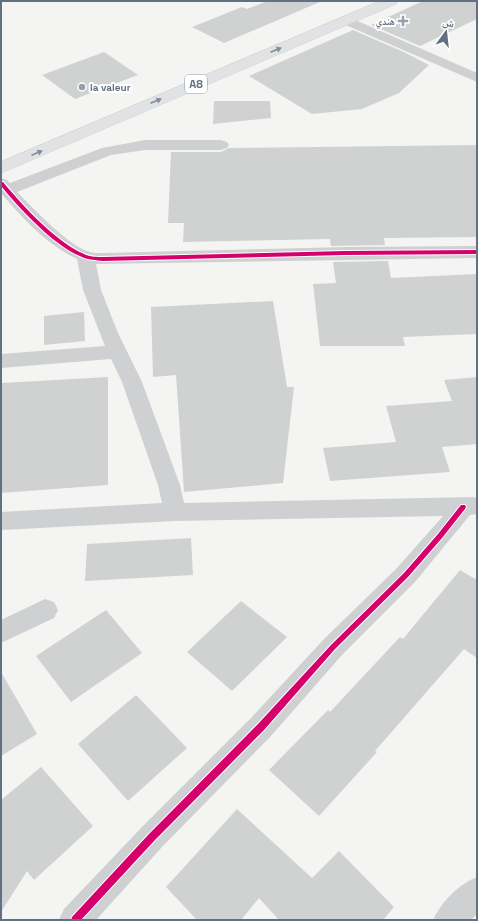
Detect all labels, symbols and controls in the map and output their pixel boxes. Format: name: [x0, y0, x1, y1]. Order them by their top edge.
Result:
north arrow: [426, 12, 466, 52]
text: ش: [441, 14, 456, 32]
place label: هندي: [376, 15, 395, 29]
marker: هندي: [398, 16, 408, 26]
one-way arrow: [270, 47, 281, 53]
road number: A8: [185, 75, 207, 93]
place label: la valeur: [90, 81, 131, 94]
marker: la valeur: [77, 82, 87, 92]
one-way arrow: [151, 98, 163, 104]
one-way arrow: [31, 149, 43, 155]

